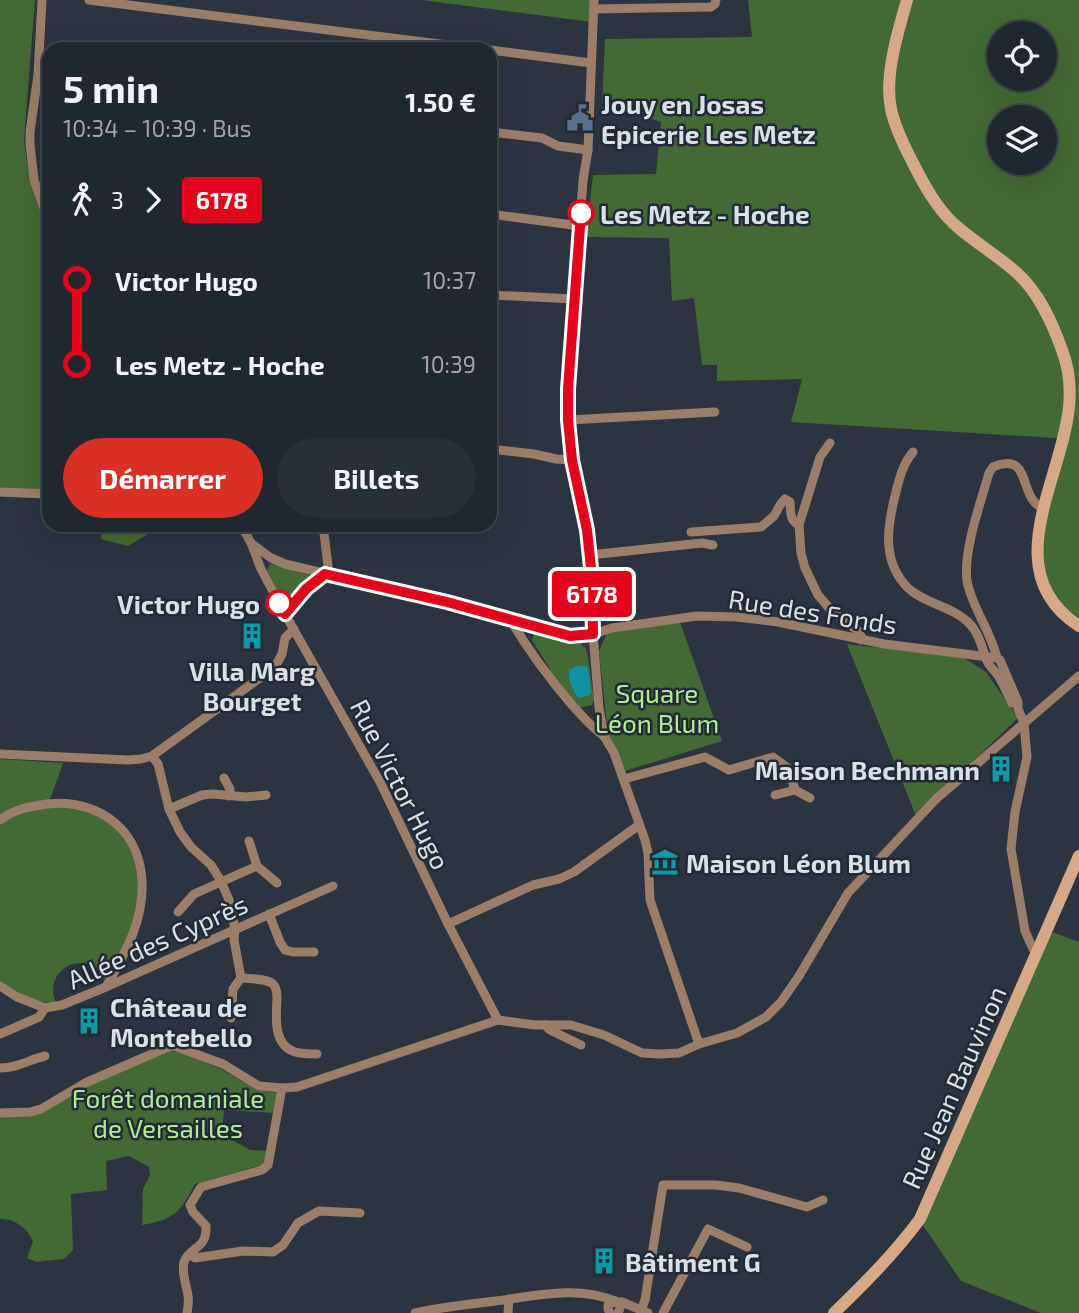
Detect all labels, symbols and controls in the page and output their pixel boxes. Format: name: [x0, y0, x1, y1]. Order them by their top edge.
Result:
map controls: [987, 21, 1057, 175]
button: locate: [987, 21, 1057, 91]
text: 5 min: [63, 65, 159, 111]
text: 1.50 €: [405, 86, 476, 117]
place label: Jouy en Josas Epicerie Les Metz: [601, 88, 816, 149]
public building icon: Jouy en Josas Epicerie Les Metz: [565, 103, 595, 133]
button: layers: [987, 105, 1057, 175]
text: 10:34 – 10:39 · Bus: [63, 114, 251, 142]
icon: walk: [63, 181, 101, 219]
icon: forward: [134, 181, 172, 219]
text: 6178: [196, 185, 248, 214]
text: 3: [111, 186, 124, 214]
place label: Les Metz - Hoche: [600, 198, 810, 229]
marker: Les Metz - Hoche: [568, 200, 594, 226]
text: Victor Hugo: [115, 265, 258, 296]
text: 10:37: [423, 266, 476, 294]
text: Les Metz - Hoche: [115, 349, 325, 380]
text: 10:39: [422, 350, 476, 378]
button: Démarrer: [63, 438, 263, 518]
button: Billets: [277, 438, 476, 518]
line badge: 6178: [543, 571, 641, 617]
text: 6178: [566, 579, 618, 608]
street label: Rue des Fonds: [727, 582, 899, 640]
place label: Victor Hugo: [117, 588, 260, 619]
marker: Victor Hugo: [266, 590, 292, 616]
building icon: Villa Marg Bourget: [237, 621, 267, 651]
place label: Villa Marg Bourget: [189, 655, 315, 716]
park label: Square Léon Blum: [595, 677, 719, 738]
street label: Rue Victor Hugo: [345, 694, 457, 874]
place label: Maison Bechmann: [755, 754, 980, 785]
building icon: Maison Bechmann: [986, 754, 1016, 784]
museum icon: Maison Léon Blum: [650, 847, 680, 877]
place label: Maison Léon Blum: [686, 847, 911, 878]
street label: Allée des Cyprès: [62, 887, 252, 995]
street label: Rue Jean Bauvinon: [894, 981, 1012, 1193]
place label: Château de Montebello: [110, 991, 253, 1052]
building icon: Château de Montebello: [74, 1006, 104, 1036]
park label: Forêt domaniale de Versailles: [72, 1082, 264, 1143]
building icon: Bâtiment G: [589, 1246, 619, 1276]
place label: Bâtiment G: [625, 1246, 761, 1277]

